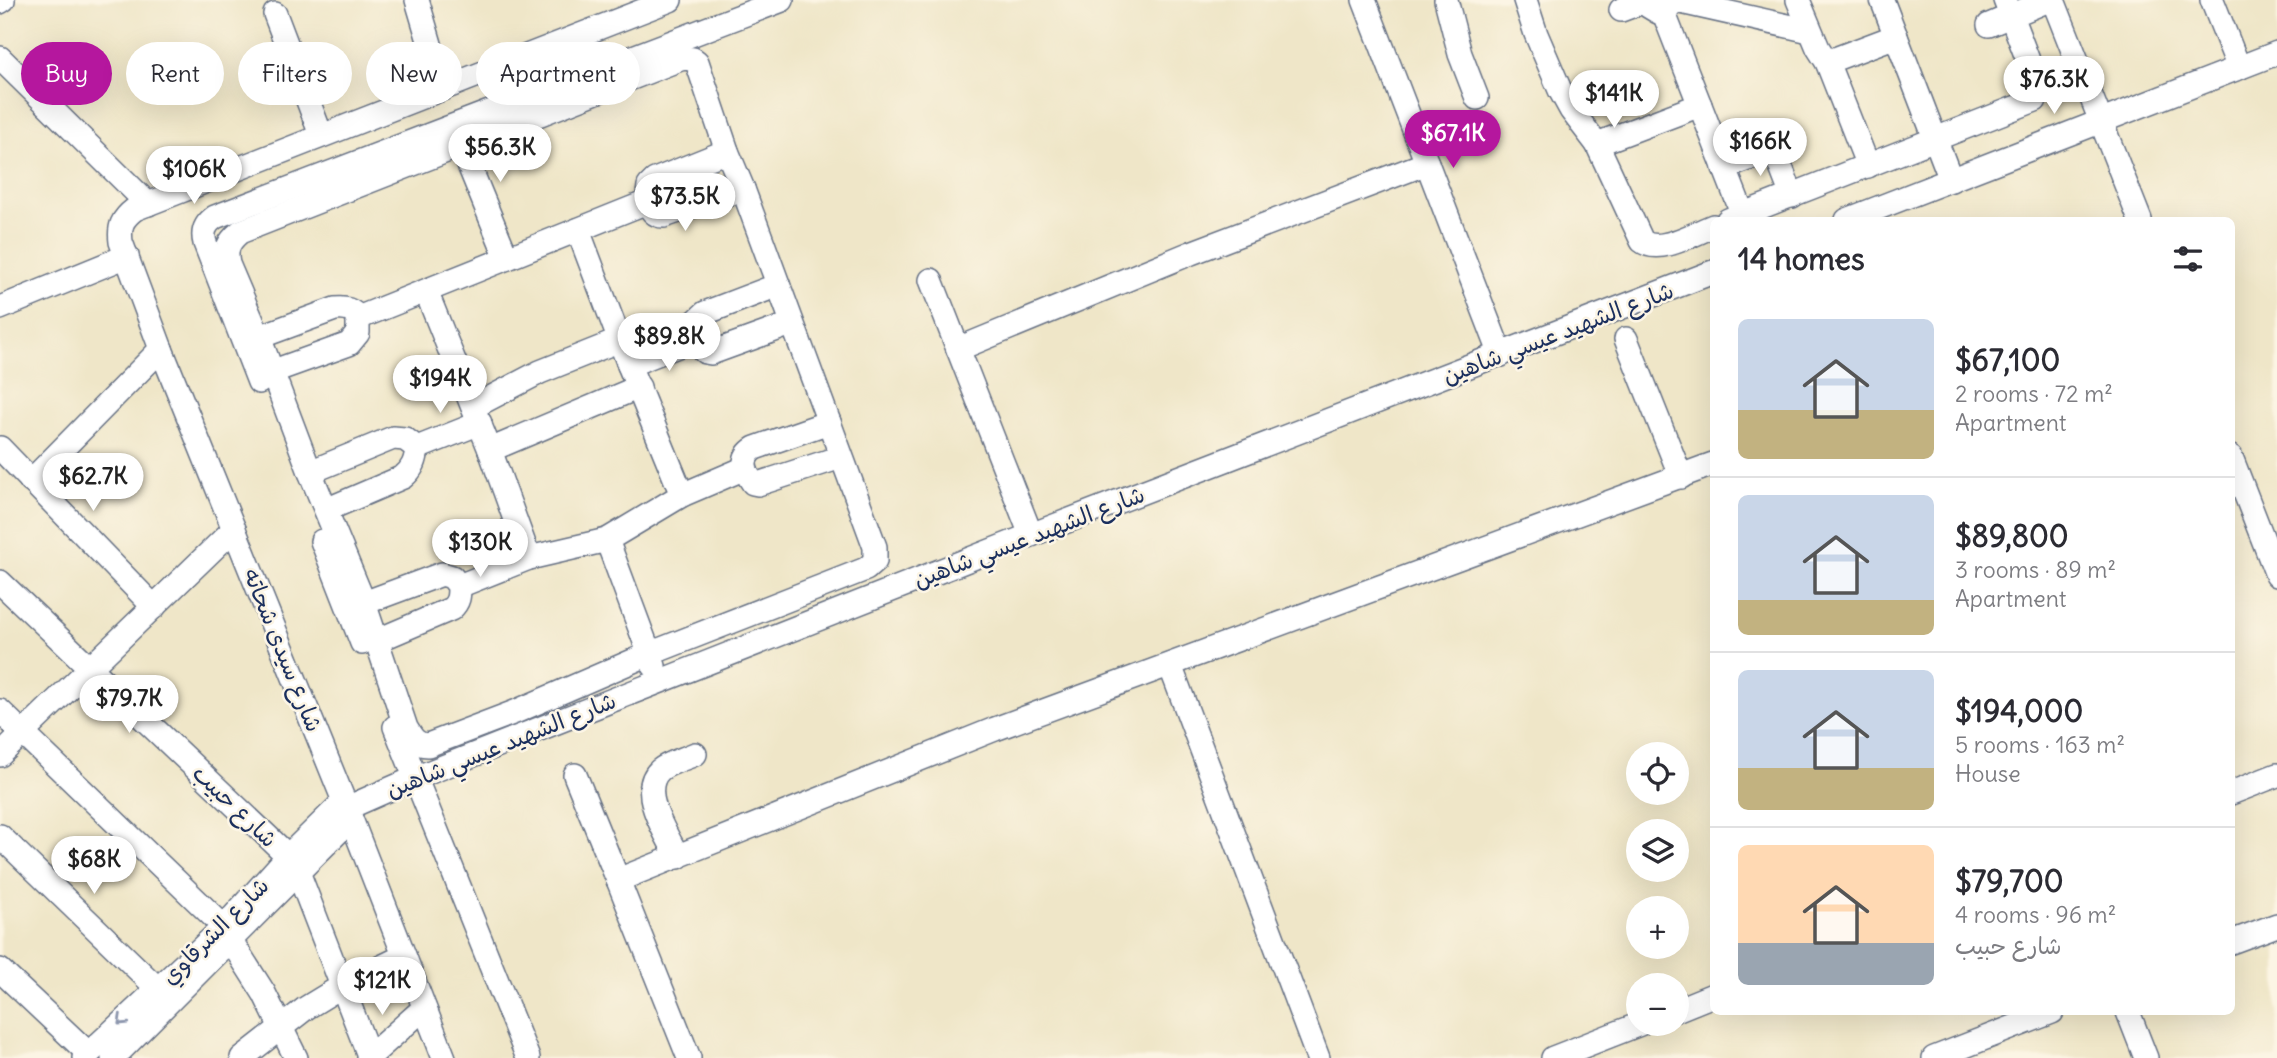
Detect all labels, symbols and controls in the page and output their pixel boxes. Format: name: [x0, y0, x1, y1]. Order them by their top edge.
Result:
chip: Buy: [21, 42, 112, 105]
chip: Rent: [126, 42, 224, 105]
chip: Filters: [238, 42, 352, 105]
chip: New: [366, 42, 462, 105]
chip: Apartment: [476, 42, 640, 105]
pin: $76.3K: [1997, 57, 2111, 116]
text: $76.3K: [2019, 64, 2089, 93]
pin: $141K: [1565, 71, 1663, 130]
text: $141K: [1585, 78, 1643, 107]
pin: $67.1K: [1396, 110, 1510, 170]
text: $67.1K: [1421, 118, 1485, 147]
pin: $166K: [1711, 118, 1809, 178]
pin: $56.3K: [443, 124, 557, 184]
text: $166K: [1729, 126, 1791, 155]
text: $56.3K: [464, 132, 536, 161]
pin: $106K: [145, 146, 243, 206]
text: $106K: [162, 154, 226, 183]
pin: $73.5K: [628, 174, 742, 233]
text: $73.5K: [650, 181, 720, 210]
text: 14 homes: [1738, 240, 1865, 278]
icon: filters: [2169, 240, 2207, 278]
street label: شارع الشهيد عيسي شاهين: [1438, 275, 1680, 397]
pin: $89.8K: [612, 314, 726, 373]
text: $89.8K: [634, 321, 704, 350]
text: $67,100: [1955, 341, 2060, 379]
icon: home: [1794, 347, 1878, 431]
pin: $194K: [391, 356, 489, 415]
text: $194K: [409, 363, 471, 392]
text: 2 rooms · 72 m²: [1955, 379, 2113, 408]
text: Apartment: [1955, 408, 2067, 437]
pin: $62.7K: [36, 454, 150, 513]
text: $62.7K: [59, 461, 127, 490]
street label: شارع الشهيد عيسي شاهين: [909, 479, 1151, 601]
text: $89,800: [1955, 517, 2069, 555]
pin: $130K: [431, 520, 529, 579]
icon: home: [1794, 523, 1878, 607]
text: $130K: [448, 527, 512, 556]
text: 3 rooms · 89 m²: [1955, 555, 2116, 584]
street label: شارع سيدى شحاته: [236, 564, 329, 736]
text: Apartment: [1955, 584, 2067, 613]
pin: $79.7K: [72, 676, 186, 735]
text: $79.7K: [96, 683, 163, 712]
street label: شارع الشهيد عيسي شاهين: [382, 685, 623, 810]
text: $194,000: [1955, 692, 2083, 730]
icon: home: [1794, 698, 1878, 782]
text: 5 rooms · 163 m²: [1955, 730, 2125, 759]
map controls: [1626, 742, 1689, 1036]
button: locate: [1626, 742, 1689, 805]
street label: شارع حبيب: [186, 758, 284, 855]
text: House: [1955, 759, 2021, 788]
button: layers: [1626, 819, 1689, 882]
pin: $68K: [53, 836, 135, 896]
text: $68K: [67, 844, 121, 873]
text: $79,700: [1955, 862, 2063, 900]
street label: شارع الشرقاوي: [155, 871, 277, 993]
icon: home: [1794, 873, 1878, 957]
button: +: [1626, 896, 1689, 959]
text: 4 rooms · 96 m²: [1955, 900, 2116, 929]
text: شارع حبيب: [1955, 931, 2062, 960]
pin: $121K: [333, 958, 431, 1017]
text: $121K: [353, 965, 411, 994]
button: −: [1626, 973, 1689, 1036]
one-way arrow: [117, 1013, 130, 1026]

